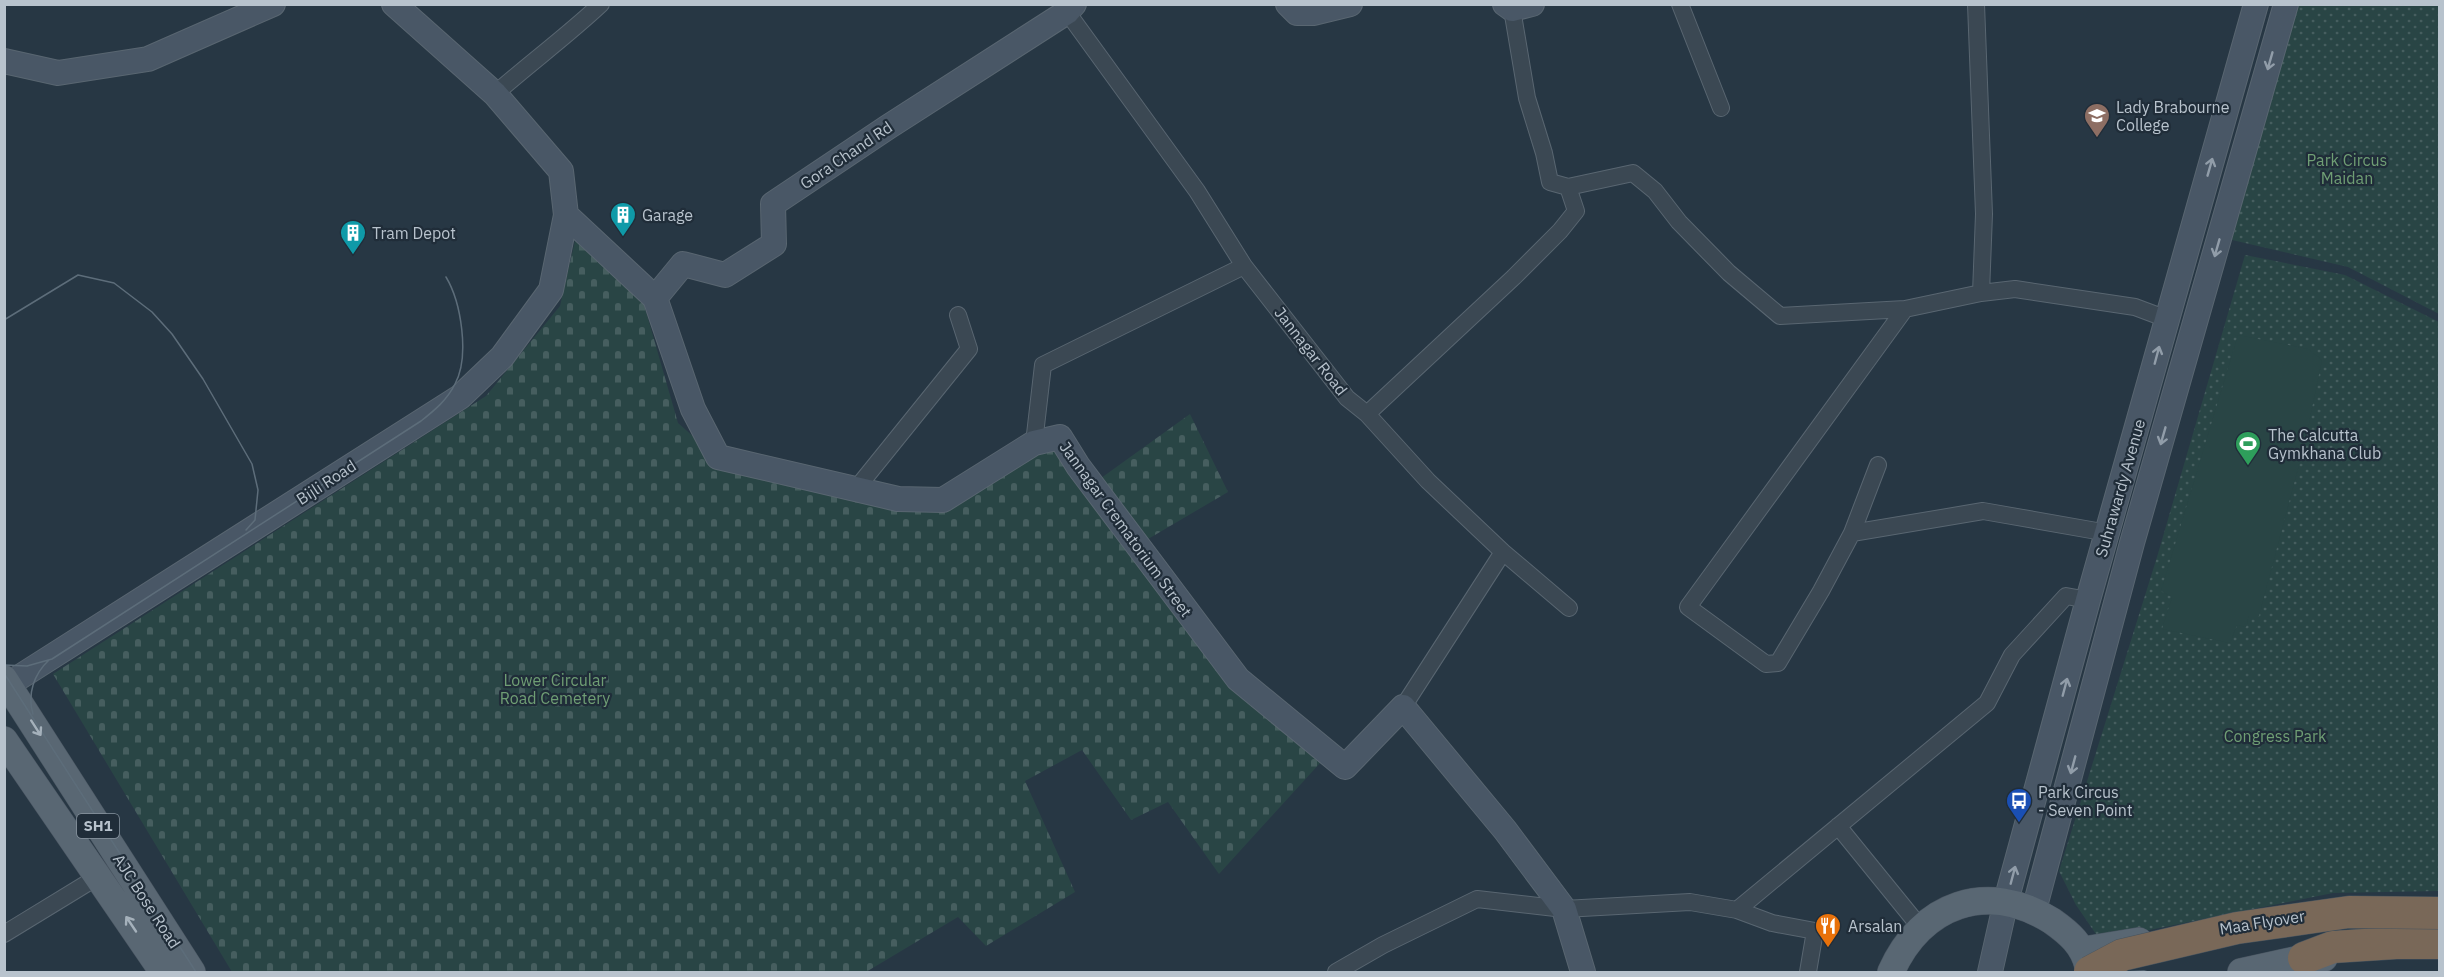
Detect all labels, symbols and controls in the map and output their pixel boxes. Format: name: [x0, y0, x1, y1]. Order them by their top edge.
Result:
one-way arrow: [2264, 51, 2275, 70]
place label: Lady Brabourne College: [2116, 97, 2230, 135]
school or university icon: Lady Brabourne College: [2082, 101, 2112, 139]
street label: Gora Chand Rd: [796, 117, 896, 193]
park label: Park Circus Maidan: [2307, 150, 2387, 188]
one-way arrow: [2205, 158, 2216, 177]
building icon: Garage: [608, 200, 638, 238]
place label: Garage: [642, 205, 693, 225]
building icon: Tram Depot: [338, 218, 368, 256]
place label: Tram Depot: [372, 223, 456, 243]
one-way arrow: [2210, 239, 2222, 258]
street label: Jannagar Road: [1270, 303, 1352, 399]
one-way arrow: [2152, 346, 2164, 365]
street label: Suhrawardy Avenue: [2091, 416, 2149, 559]
place label: The Calcutta Gymkhana Club: [2268, 425, 2381, 463]
one-way arrow: [2157, 426, 2168, 445]
sports icon: The Calcutta Gymkhana Club: [2233, 429, 2263, 467]
street label: Jannagar Crematorium Street: [1056, 437, 1196, 621]
street label: Bijli Road: [292, 455, 360, 509]
park label: Lower Circular Road Cemetery: [500, 670, 610, 708]
one-way arrow: [2059, 678, 2071, 697]
one-way arrow: [30, 719, 42, 736]
park label: Congress Park: [2224, 726, 2327, 746]
one-way arrow: [2066, 755, 2078, 774]
place label: Park Circus - Seven Point: [2038, 782, 2133, 820]
bus stop icon: Park Circus - Seven Point: [2004, 786, 2034, 824]
road number: SH1: [77, 814, 119, 838]
street label: AJC Bose Road: [109, 850, 185, 952]
one-way arrow: [2008, 866, 2020, 885]
street label: Maa Flyover: [2218, 905, 2306, 939]
restaurant icon: Arsalan: [1813, 911, 1843, 949]
one-way arrow: [125, 916, 137, 932]
place label: Arsalan: [1848, 916, 1902, 936]

